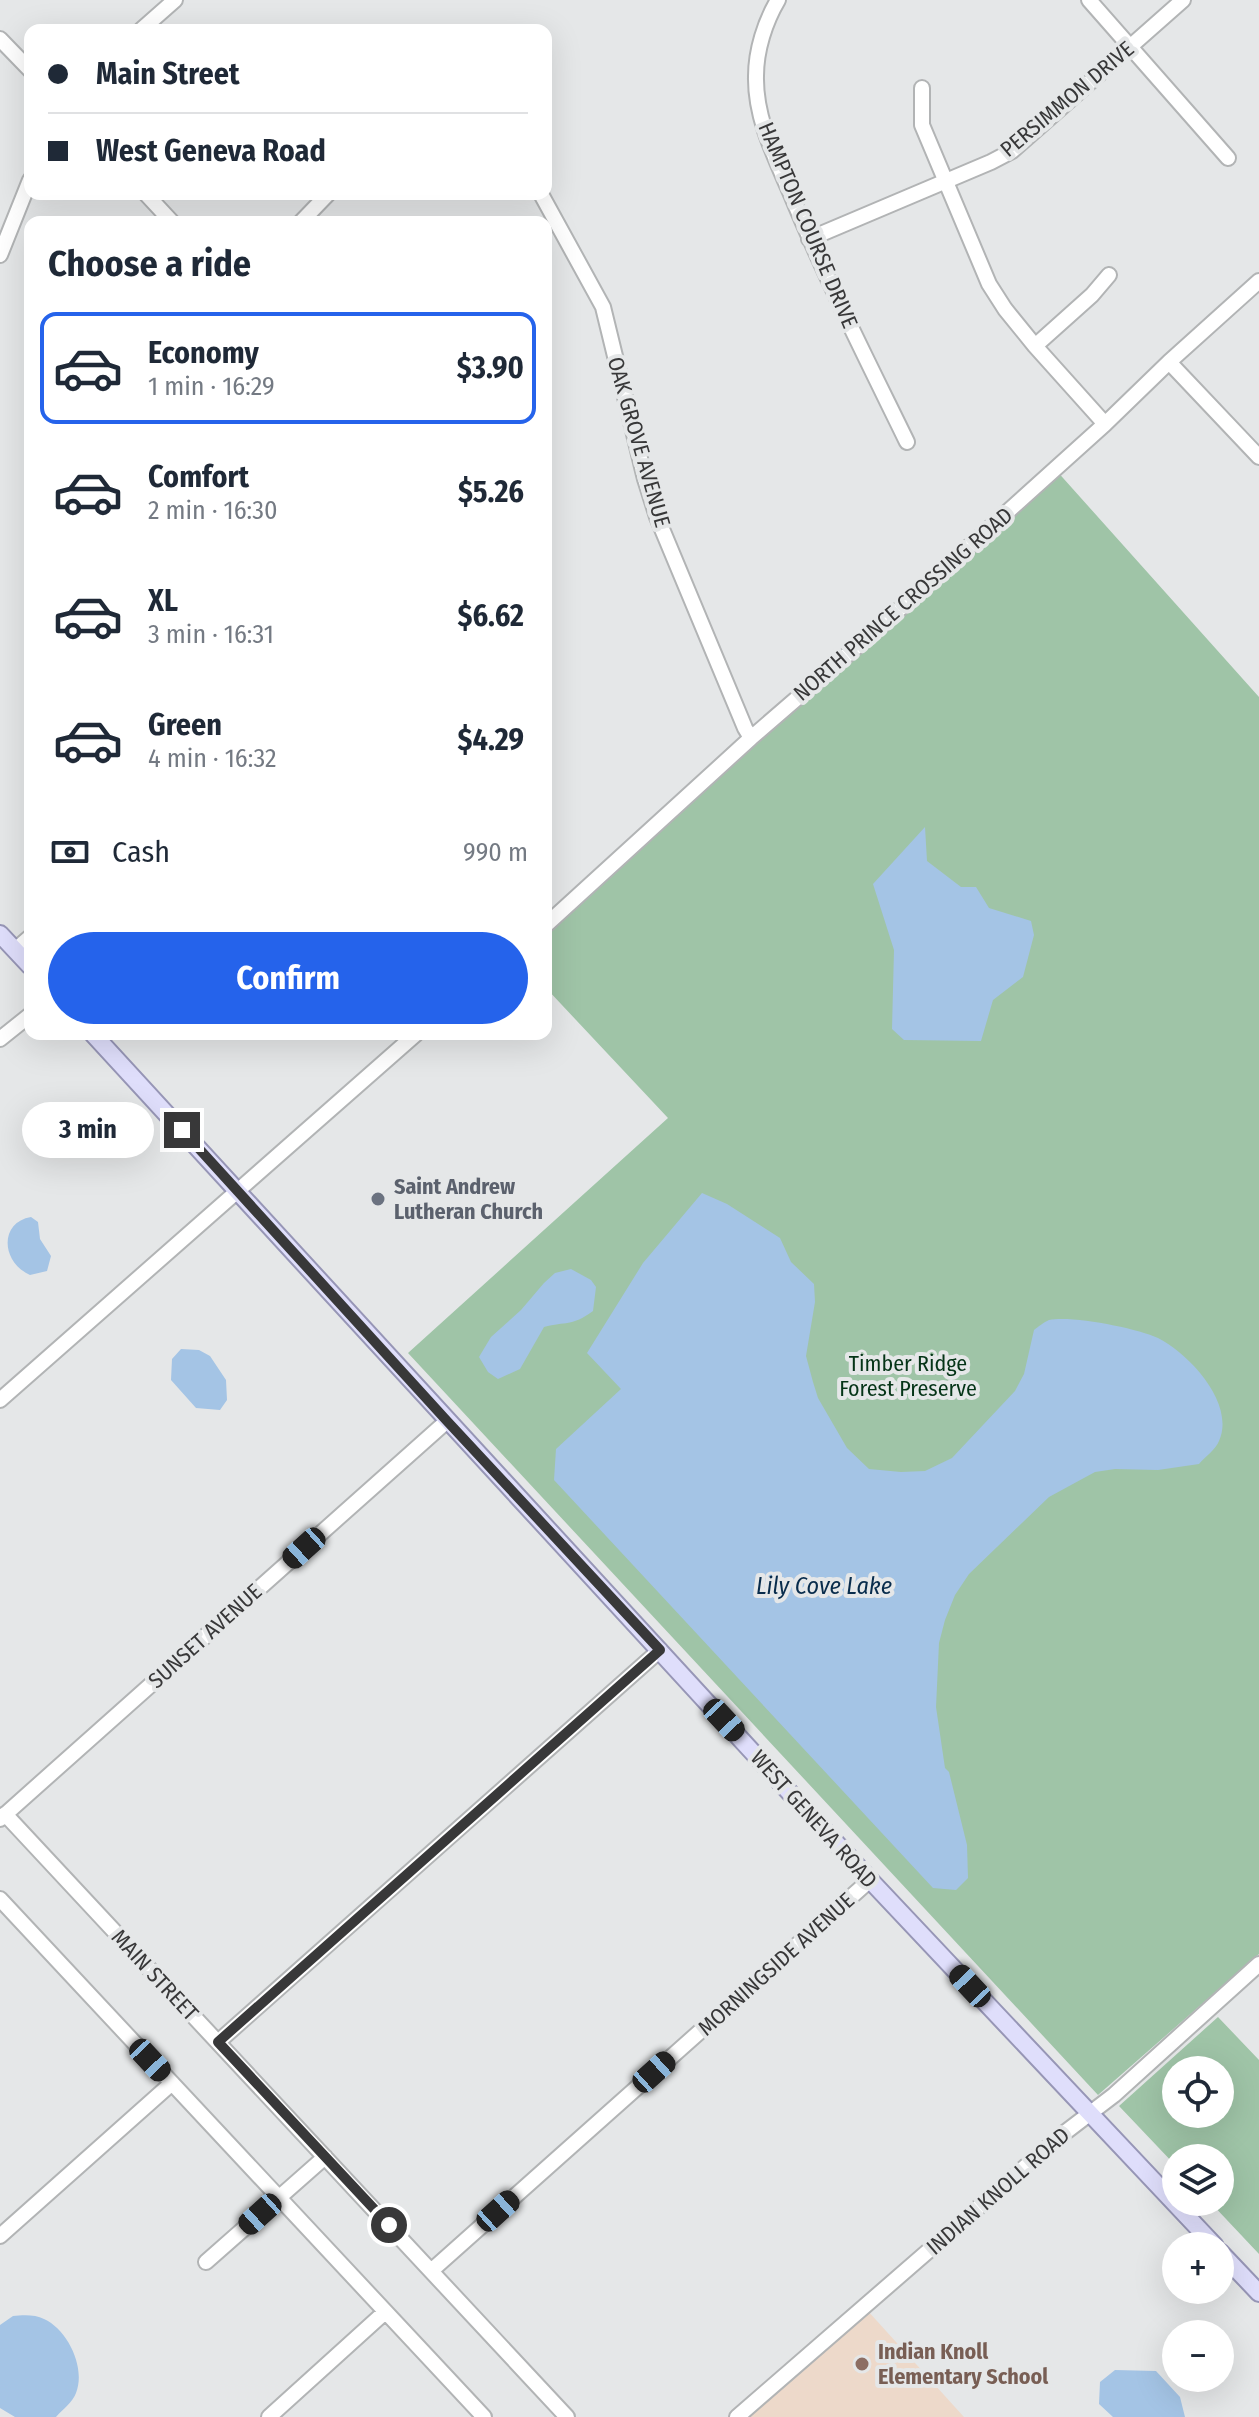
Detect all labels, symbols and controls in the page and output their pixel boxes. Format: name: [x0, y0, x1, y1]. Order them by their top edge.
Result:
street label: PERSIMMON DRIVE: [995, 35, 1139, 163]
text: Main Street: [96, 56, 240, 92]
street label: HAMPTON COURSE DRIVE: [752, 118, 864, 332]
text: West Geneva Road: [96, 133, 326, 169]
text: Choose a ride: [48, 242, 251, 286]
icon: car: [52, 332, 124, 404]
text: Economy: [148, 335, 259, 371]
text: $3.90: [457, 350, 524, 386]
street label: OAK GROVE AVENUE: [602, 354, 676, 530]
text: 1 min · 16:29: [148, 371, 275, 402]
icon: car: [52, 456, 124, 528]
text: Comfort: [148, 459, 249, 495]
text: $5.26: [458, 474, 524, 510]
text: 2 min · 16:30: [148, 495, 278, 526]
street label: NORTH PRINCE CROSSING ROAD: [788, 501, 1018, 707]
icon: car: [52, 580, 124, 652]
text: XL: [148, 583, 178, 619]
text: $6.62: [457, 598, 524, 634]
text: 3 min · 16:31: [148, 619, 274, 650]
icon: car: [52, 704, 124, 776]
text: Green: [148, 707, 222, 743]
text: $4.29: [458, 722, 524, 758]
text: 4 min · 16:32: [148, 743, 276, 774]
icon: cash: [48, 830, 92, 874]
text: Cash: [112, 834, 170, 870]
text: 990 m: [463, 837, 528, 868]
button: Confirm: [48, 932, 528, 1024]
callout: 3 min: [22, 1102, 154, 1158]
route end: [164, 1112, 200, 1148]
text: 3 min: [59, 1114, 117, 1145]
place label: Saint Andrew Lutheran Church: [394, 1173, 543, 1225]
marker: Saint Andrew Lutheran Church: [369, 1190, 387, 1208]
park label: Timber Ridge Forest Preserve: [839, 1350, 977, 1402]
car: [278, 1523, 330, 1573]
water label: Lily Cove Lake: [756, 1572, 892, 1600]
street label: SUNSET AVENUE: [143, 1578, 267, 1694]
car: [699, 1694, 749, 1746]
street label: WEST GENEVA ROAD: [745, 1744, 883, 1894]
street label: MORNINGSIDE AVENUE: [692, 1887, 860, 2041]
street label: MAIN STREET: [106, 1924, 205, 2027]
car: [945, 1960, 995, 2012]
car: [125, 2034, 175, 2086]
car: [628, 2047, 680, 2097]
map controls: [1162, 2056, 1234, 2392]
button: locate: [1162, 2056, 1234, 2128]
street label: INDIAN KNOLL ROAD: [921, 2121, 1075, 2261]
button: layers: [1162, 2144, 1234, 2216]
car: [472, 2186, 524, 2236]
car: [234, 2189, 286, 2239]
route start: [371, 2207, 407, 2243]
button: +: [1162, 2232, 1234, 2304]
button: −: [1162, 2320, 1234, 2392]
place label: Indian Knoll Elementary School: [878, 2338, 1049, 2390]
marker: Indian Knoll Elementary School: [853, 2355, 871, 2373]

